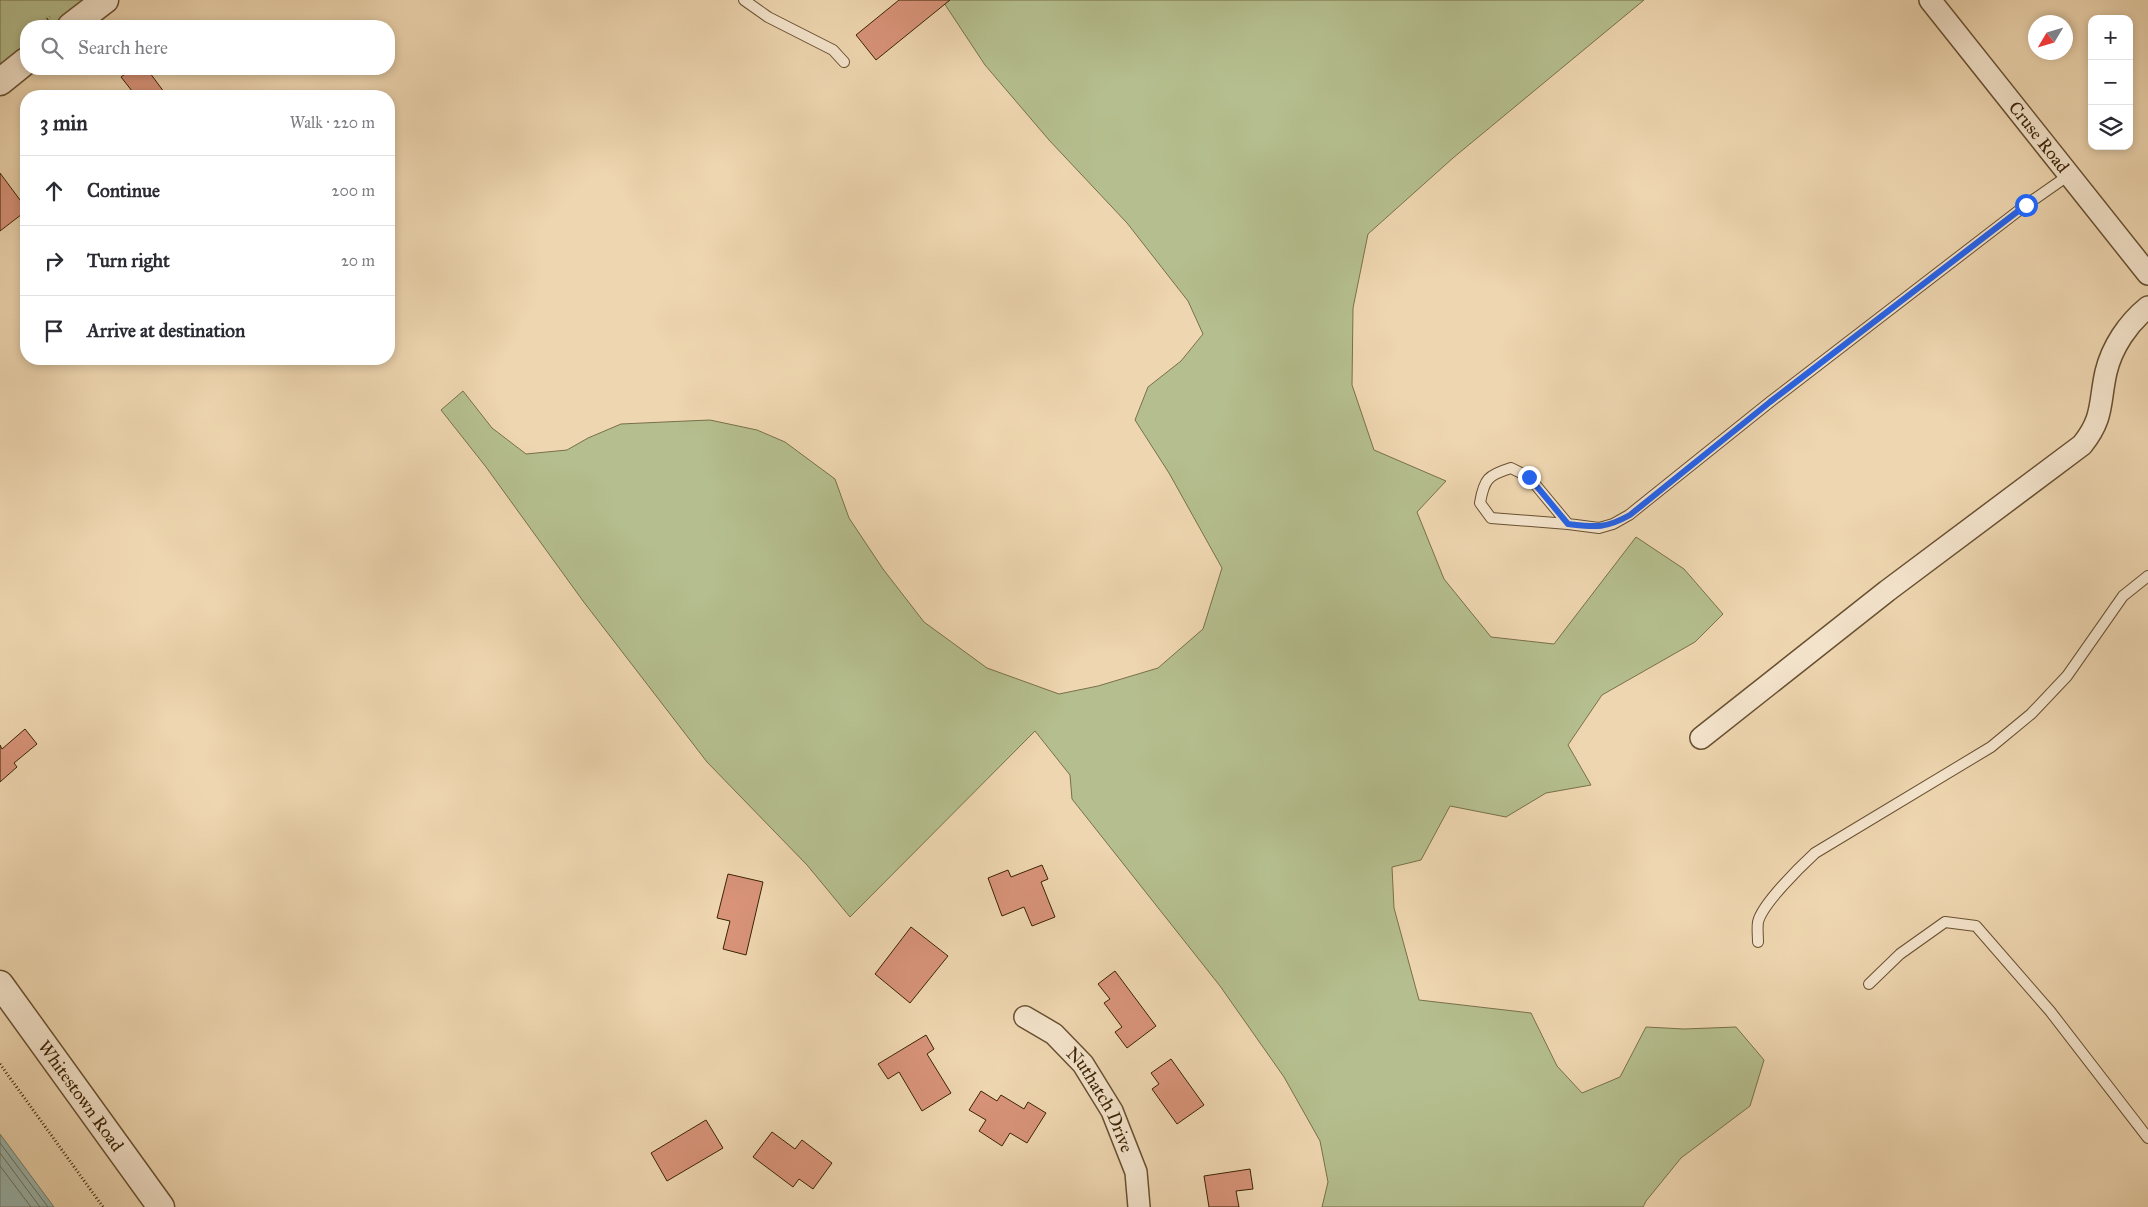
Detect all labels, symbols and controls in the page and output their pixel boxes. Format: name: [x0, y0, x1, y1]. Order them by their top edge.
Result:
north arrow: [2028, 15, 2073, 60]
map controls: [2088, 15, 2133, 150]
button: +: [2088, 15, 2133, 60]
search box: [20, 20, 395, 75]
icon: search: [38, 34, 66, 62]
text: Search here: [78, 36, 168, 59]
button: −: [2088, 60, 2133, 105]
street label: Cruse Road: [2004, 97, 2074, 177]
button: layers: [2088, 105, 2133, 150]
text: 3 min: [40, 110, 88, 136]
text: Walk · 220 m: [290, 113, 375, 132]
icon: ahead: [40, 177, 68, 205]
text: Continue: [87, 179, 160, 202]
text: 200 m: [332, 181, 375, 200]
route start: [2015, 194, 2038, 217]
icon: right: [40, 247, 68, 275]
text: Turn right: [87, 249, 170, 272]
text: 20 m: [341, 251, 375, 270]
icon: arrive: [40, 317, 68, 345]
text: Arrive at destination: [87, 319, 245, 342]
route end: [1518, 466, 1541, 489]
street label: Whitestown Road: [33, 1036, 128, 1156]
street label: Nuthatch Drive: [1062, 1042, 1138, 1155]

